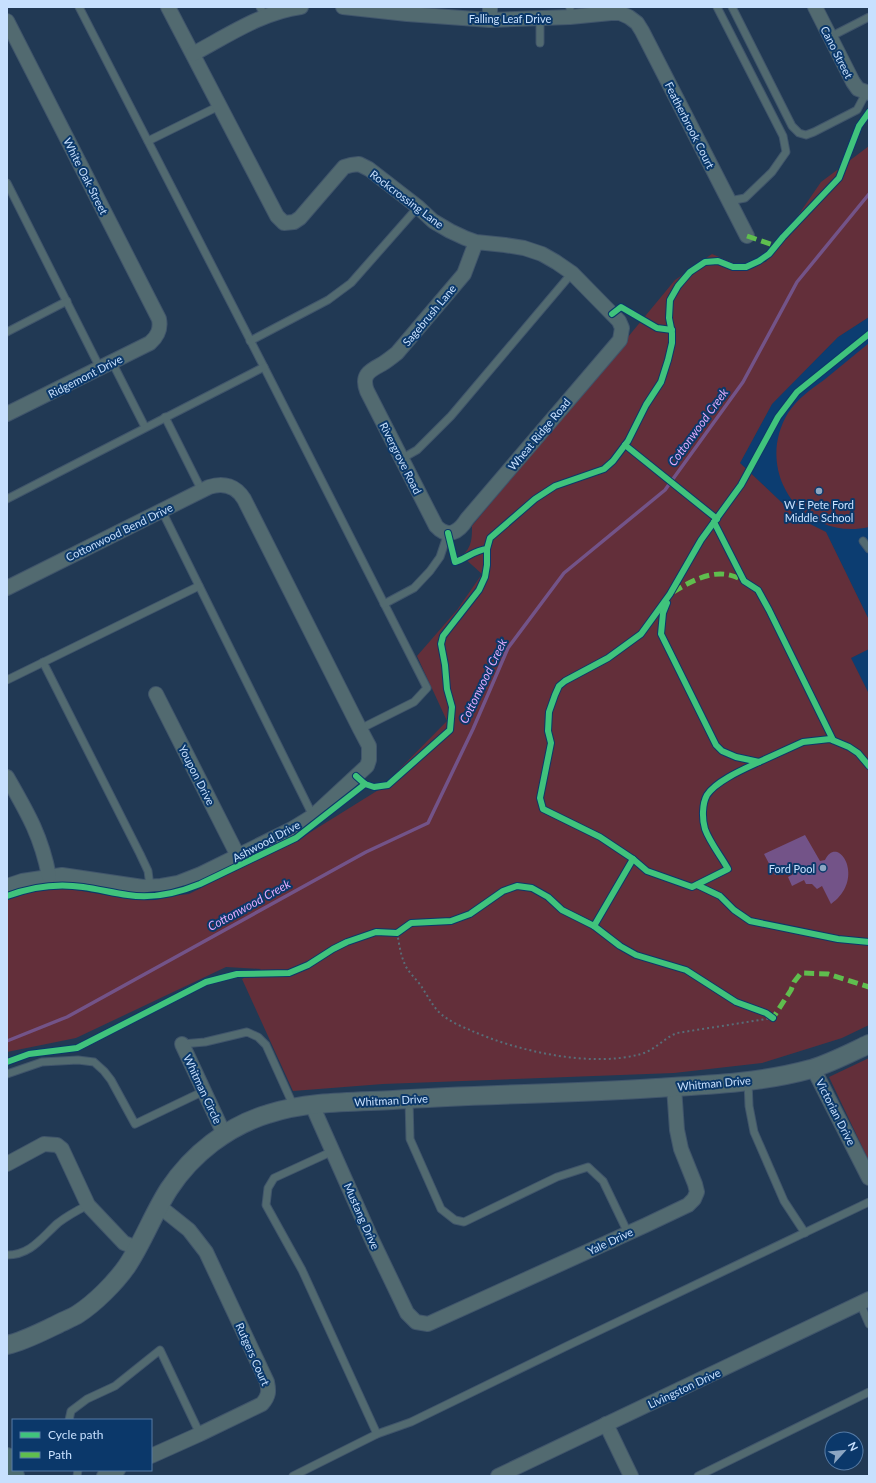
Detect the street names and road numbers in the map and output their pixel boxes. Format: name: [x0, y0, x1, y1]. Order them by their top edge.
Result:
street label: Falling Leaf Drive: [469, 12, 551, 25]
street label: Cano Street: [818, 24, 856, 80]
street label: Featherbrook Court: [663, 80, 717, 170]
street label: White Oak Street: [61, 136, 111, 216]
street label: Rockcrossing Lane: [368, 167, 446, 231]
street label: Sagebrush Lane: [400, 282, 458, 348]
street label: Ridgemont Drive: [46, 352, 124, 400]
street label: Wheat Ridge Road: [505, 395, 573, 473]
street label: Rivergrove Road: [377, 420, 425, 496]
street label: Cottonwood Bend Drive: [63, 500, 175, 564]
street label: Youpon Drive: [176, 743, 218, 807]
street label: Ashwood Drive: [230, 818, 302, 864]
street label: Whitman Circle: [181, 1052, 225, 1126]
street label: Whitman Drive: [677, 1073, 751, 1093]
street label: Victorian Drive: [814, 1077, 858, 1148]
street label: Whitman Drive: [354, 1092, 428, 1108]
street label: Mustang Drive: [342, 1181, 383, 1251]
street label: Yale Drive: [585, 1225, 635, 1257]
street label: Rutgers Court: [233, 1321, 273, 1387]
street label: Livingston Drive: [646, 1365, 723, 1410]

